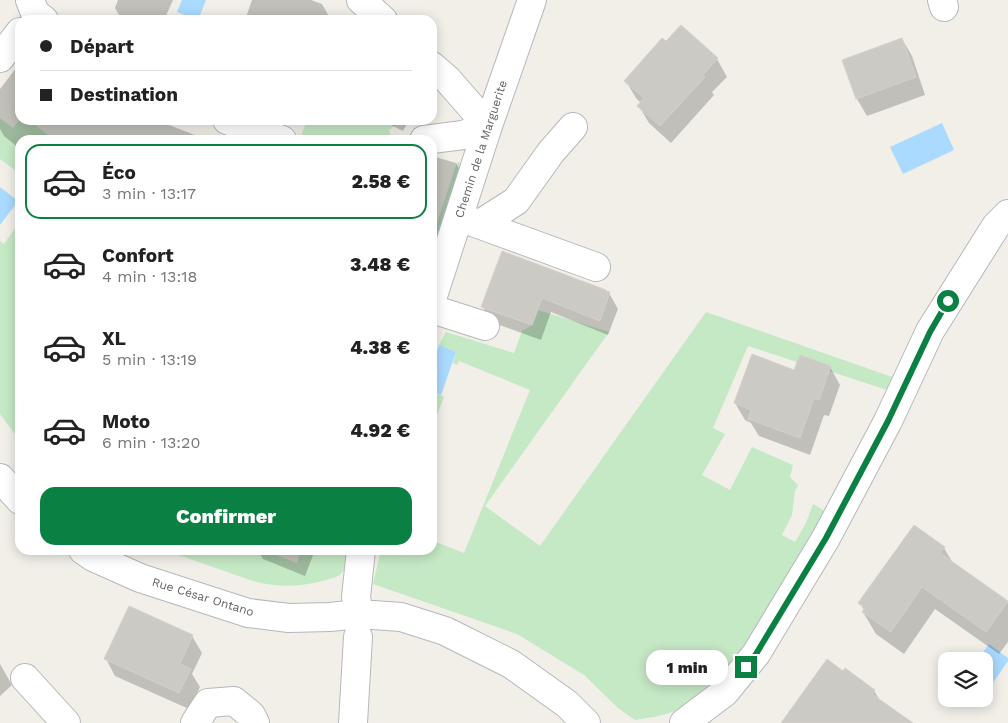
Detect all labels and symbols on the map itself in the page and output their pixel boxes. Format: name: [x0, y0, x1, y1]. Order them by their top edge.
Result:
street label: Chemin de la Marguerite: [452, 78, 510, 220]
route start: [937, 290, 959, 312]
street label: Rue César Ontano: [150, 575, 256, 619]
callout: 1 min: [646, 650, 728, 684]
route end: [735, 656, 757, 678]

